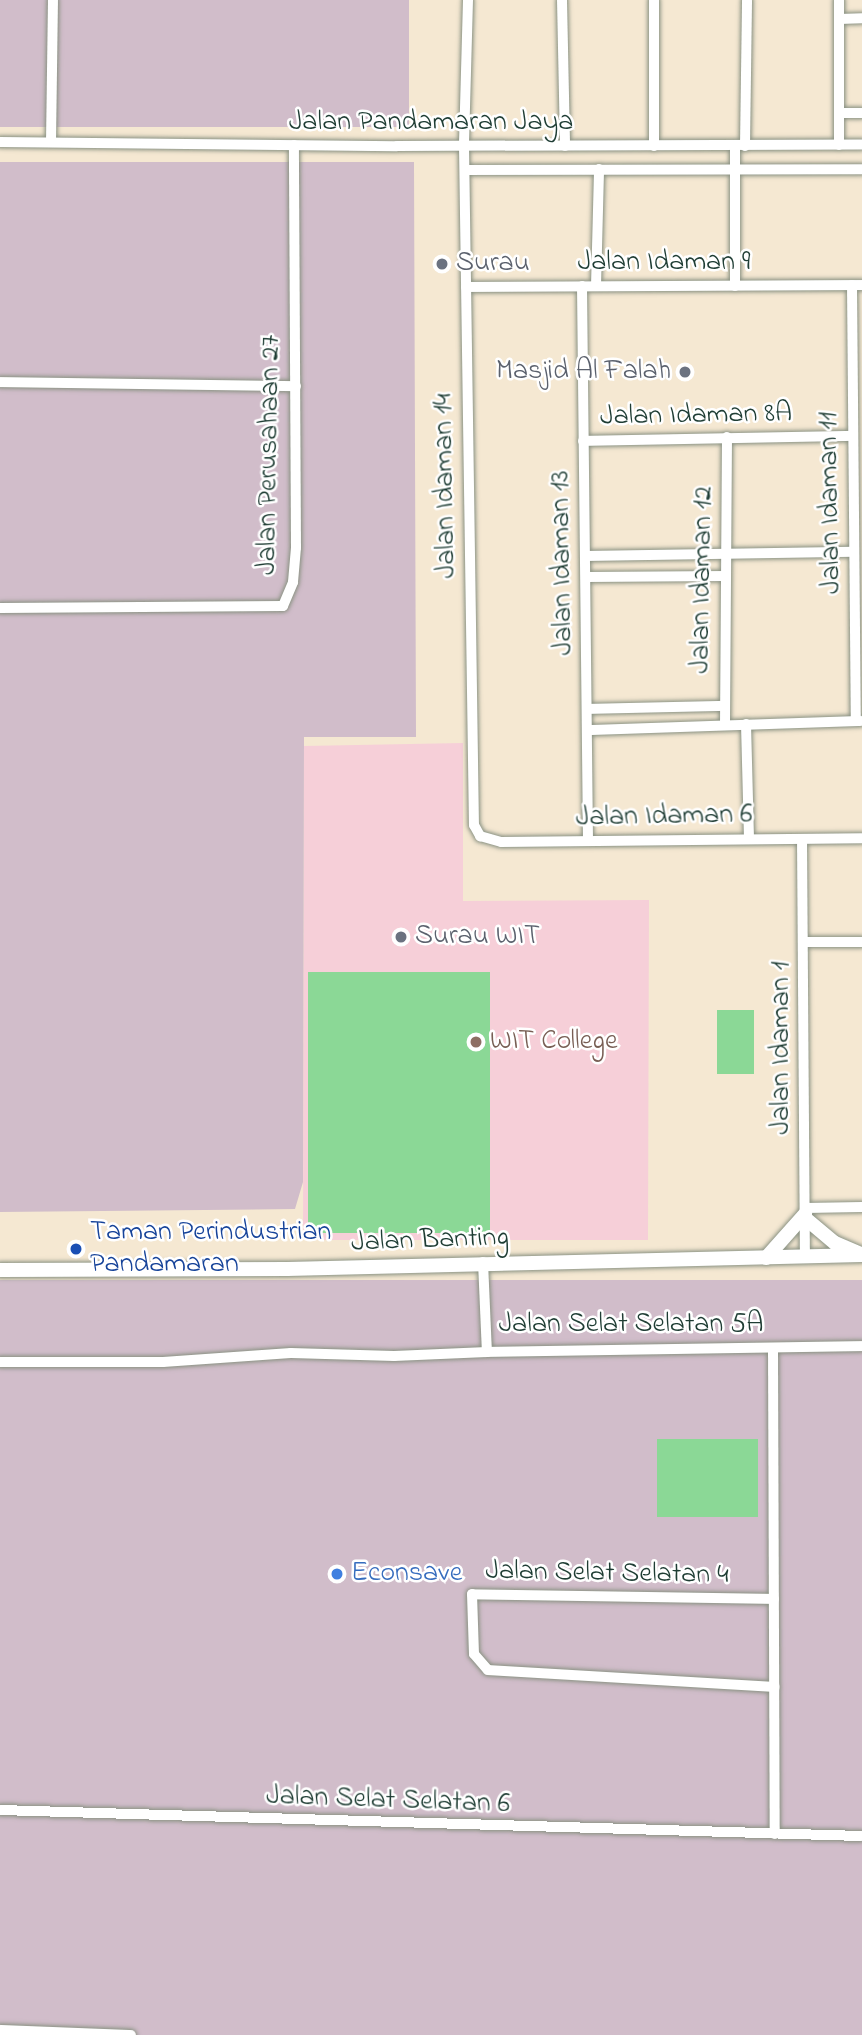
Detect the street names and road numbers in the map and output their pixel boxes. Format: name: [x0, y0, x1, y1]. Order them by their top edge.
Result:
street label: Jalan Pandamaran Jaya: [289, 106, 573, 140]
street label: Jalan Idaman 9: [578, 246, 750, 280]
street label: Jalan Perusahaan 27: [251, 335, 289, 575]
street label: Jalan Idaman 14: [428, 393, 464, 579]
street label: Jalan Idaman 8A: [600, 398, 792, 434]
street label: Jalan Idaman 11: [813, 412, 849, 594]
street label: Jalan Idaman 13: [545, 470, 581, 656]
street label: Jalan Idaman 12: [685, 486, 721, 674]
street label: Jalan Idaman 6: [575, 799, 753, 835]
street label: Jalan Idaman 1: [765, 961, 799, 1135]
street label: Jalan Banting: [350, 1221, 510, 1261]
street label: Jalan Selat Selatan 5A: [498, 1308, 764, 1342]
street label: Jalan Selat Selatan 4: [485, 1555, 729, 1593]
street label: Jalan Selat Selatan 6: [265, 1780, 511, 1822]

